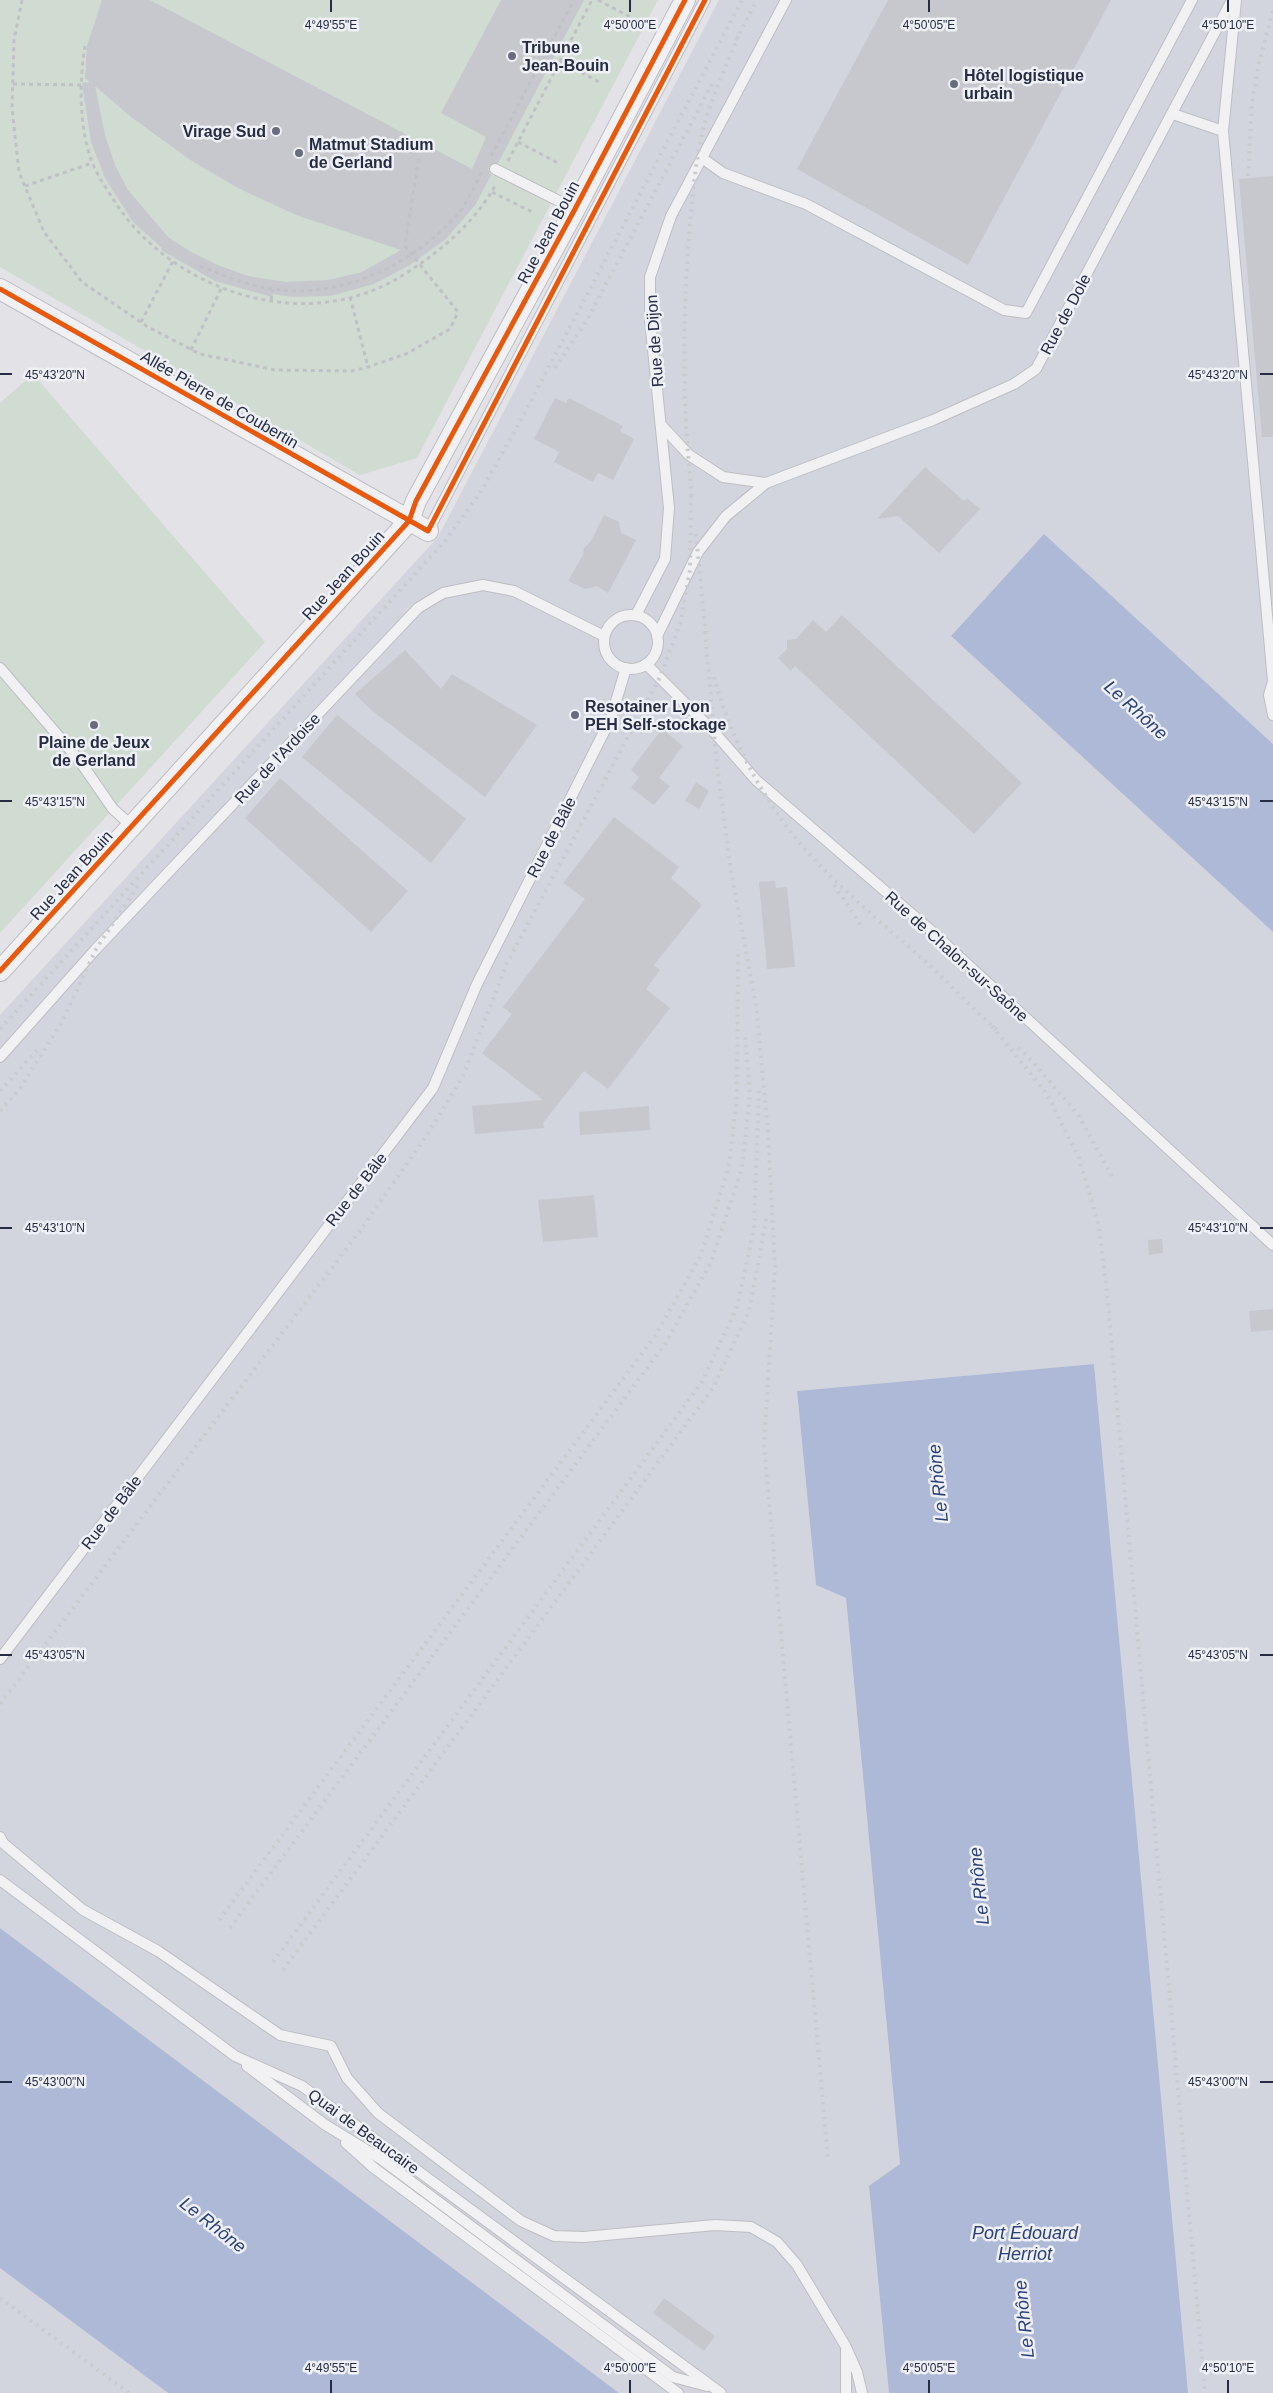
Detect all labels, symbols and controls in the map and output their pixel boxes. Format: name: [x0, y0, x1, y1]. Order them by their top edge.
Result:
text: 4°49'55"E: [305, 18, 357, 32]
text: 4°50'00"E: [604, 18, 656, 32]
text: 4°50'05"E: [903, 18, 955, 32]
text: 4°50'10"E: [1202, 18, 1254, 32]
place label: Tribune Jean-Bouin: [522, 39, 609, 74]
marker: Tribune Jean-Bouin: [506, 50, 518, 62]
place label: Hôtel logistique urbain: [964, 67, 1084, 102]
marker: Hôtel logistique urbain: [948, 78, 960, 90]
place label: Virage Sud: [183, 123, 266, 140]
marker: Virage Sud: [270, 125, 282, 137]
place label: Matmut Stadium de Gerland: [309, 136, 433, 171]
marker: Matmut Stadium de Gerland: [293, 147, 305, 159]
street label: Rue Jean Bouin: [514, 178, 583, 286]
street label: Rue de Dole: [1037, 271, 1094, 357]
street label: Rue de Dijon: [643, 294, 666, 388]
street label: Allée Pierre de Coubertin: [138, 347, 301, 451]
text: 45°43'20"N: [25, 368, 85, 382]
text: 45°43'20"N: [1188, 368, 1248, 382]
street label: Rue Jean Bouin: [299, 527, 388, 623]
water label: Le Rhône: [1100, 676, 1172, 744]
place label: Resotainer Lyon PEH Self-stockage: [585, 698, 726, 733]
marker: Resotainer Lyon PEH Self-stockage: [569, 709, 581, 721]
street label: Rue de l'Ardoise: [231, 710, 324, 807]
marker: Plaine de Jeux de Gerland: [88, 719, 100, 731]
place label: Plaine de Jeux de Gerland: [38, 734, 150, 769]
street label: Rue de Bâle: [524, 794, 579, 880]
text: 45°43'15"N: [25, 795, 85, 809]
text: 45°43'15"N: [1188, 795, 1248, 809]
street label: Rue Jean Bouin: [27, 827, 116, 923]
street label: Rue de Chalon-sur-Saône: [882, 888, 1032, 1025]
street label: Rue de Bâle: [323, 1149, 390, 1229]
text: 45°43'10"N: [25, 1221, 85, 1235]
text: 45°43'10"N: [1188, 1221, 1248, 1235]
water label: Le Rhône: [924, 1443, 952, 1523]
street label: Rue de Bâle: [78, 1472, 145, 1553]
text: 45°43'05"N: [25, 1648, 85, 1662]
text: 45°43'05"N: [1188, 1648, 1248, 1662]
water label: Le Rhône: [965, 1846, 993, 1926]
text: 45°43'00"N: [25, 2075, 85, 2089]
text: 45°43'00"N: [1188, 2075, 1248, 2089]
street label: Quai de Beaucaire: [305, 2086, 422, 2177]
water label: Le Rhône: [176, 2193, 250, 2257]
water label: Port Édouard Herriot: [972, 2223, 1079, 2264]
water label: Le Rhône: [1010, 2279, 1038, 2359]
text: 4°49'55"E: [305, 2361, 357, 2375]
text: 4°50'00"E: [604, 2361, 656, 2375]
text: 4°50'05"E: [903, 2361, 955, 2375]
text: 4°50'10"E: [1202, 2361, 1254, 2375]

